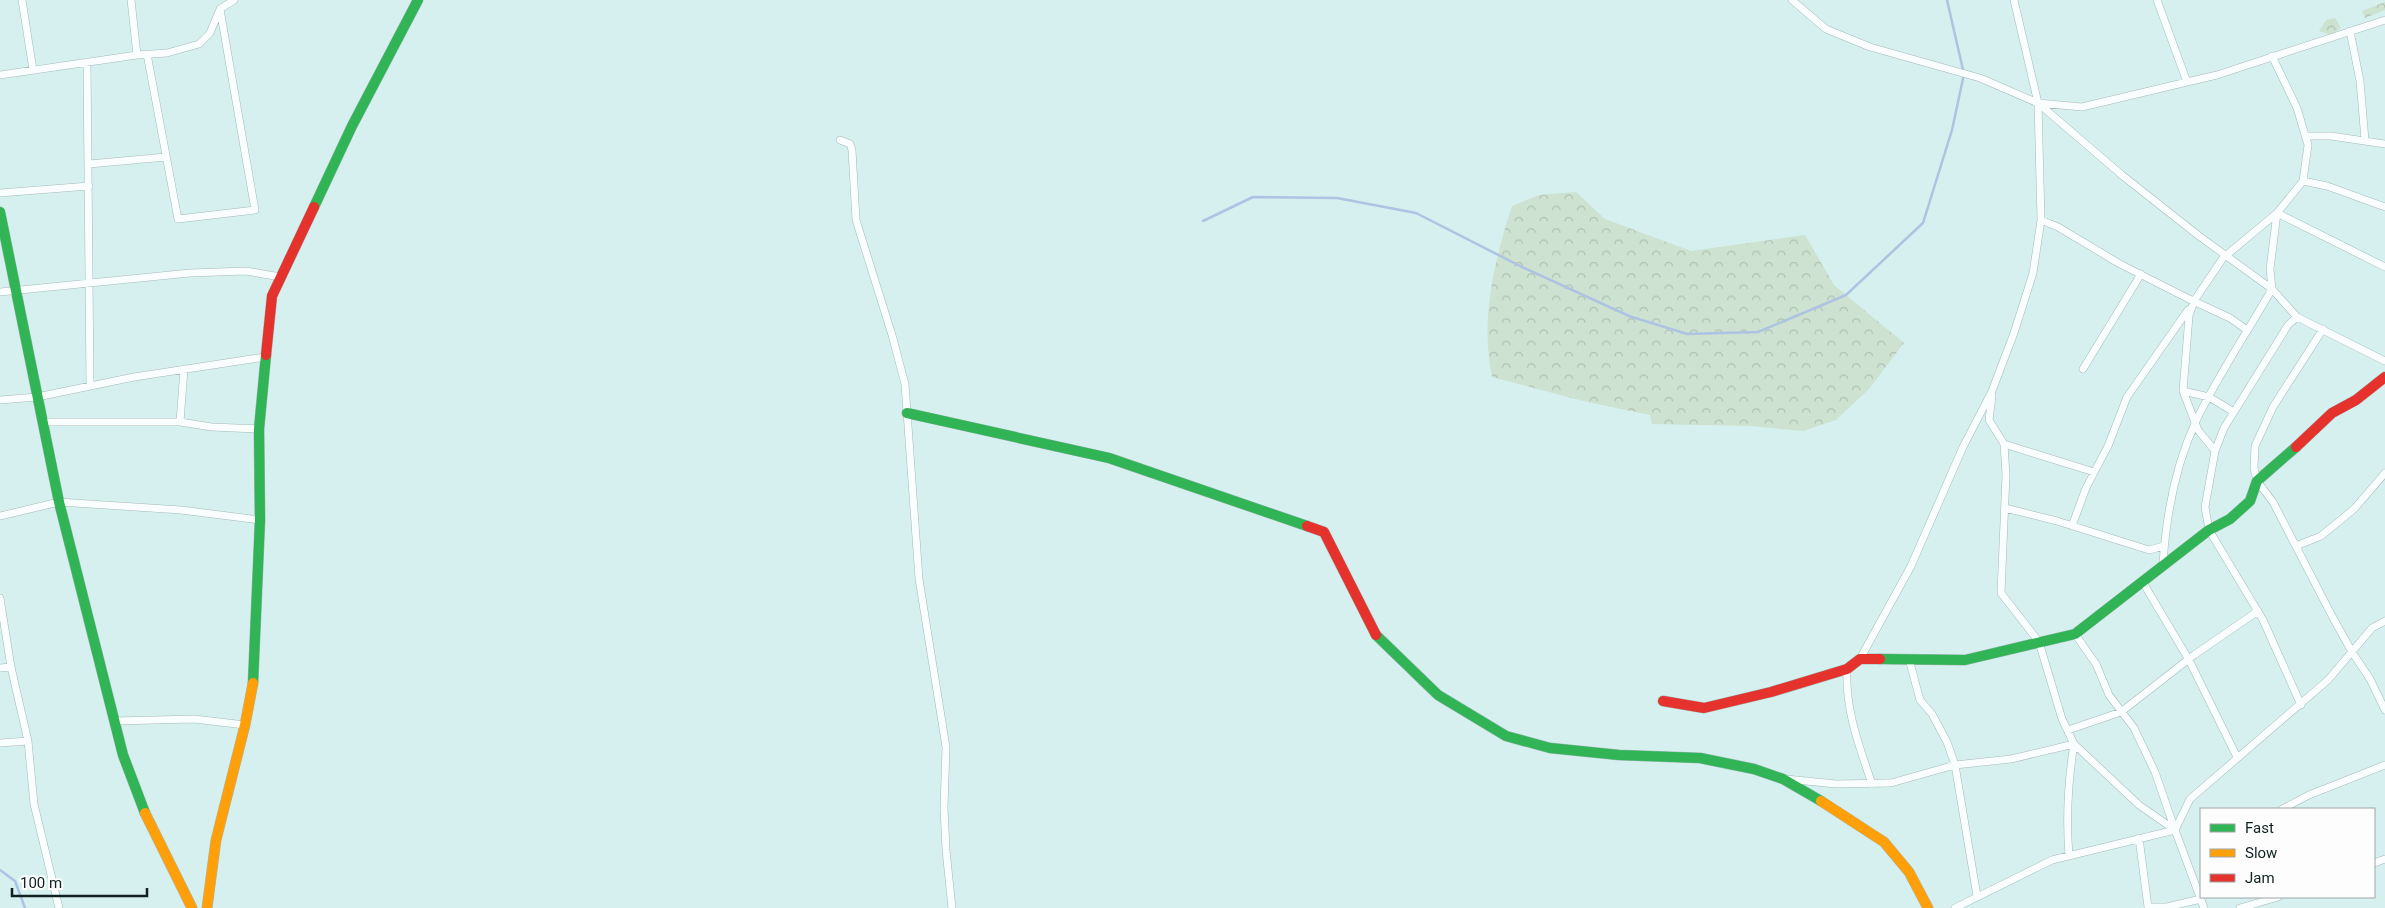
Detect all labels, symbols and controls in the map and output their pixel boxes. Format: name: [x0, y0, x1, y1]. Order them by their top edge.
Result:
legend: [2200, 808, 2375, 898]
text: Fast: [2245, 819, 2274, 837]
text: Slow: [2245, 844, 2277, 862]
scale bar: [12, 866, 148, 898]
text: Jam: [2245, 869, 2275, 887]
text: 100 m: [20, 874, 62, 892]

